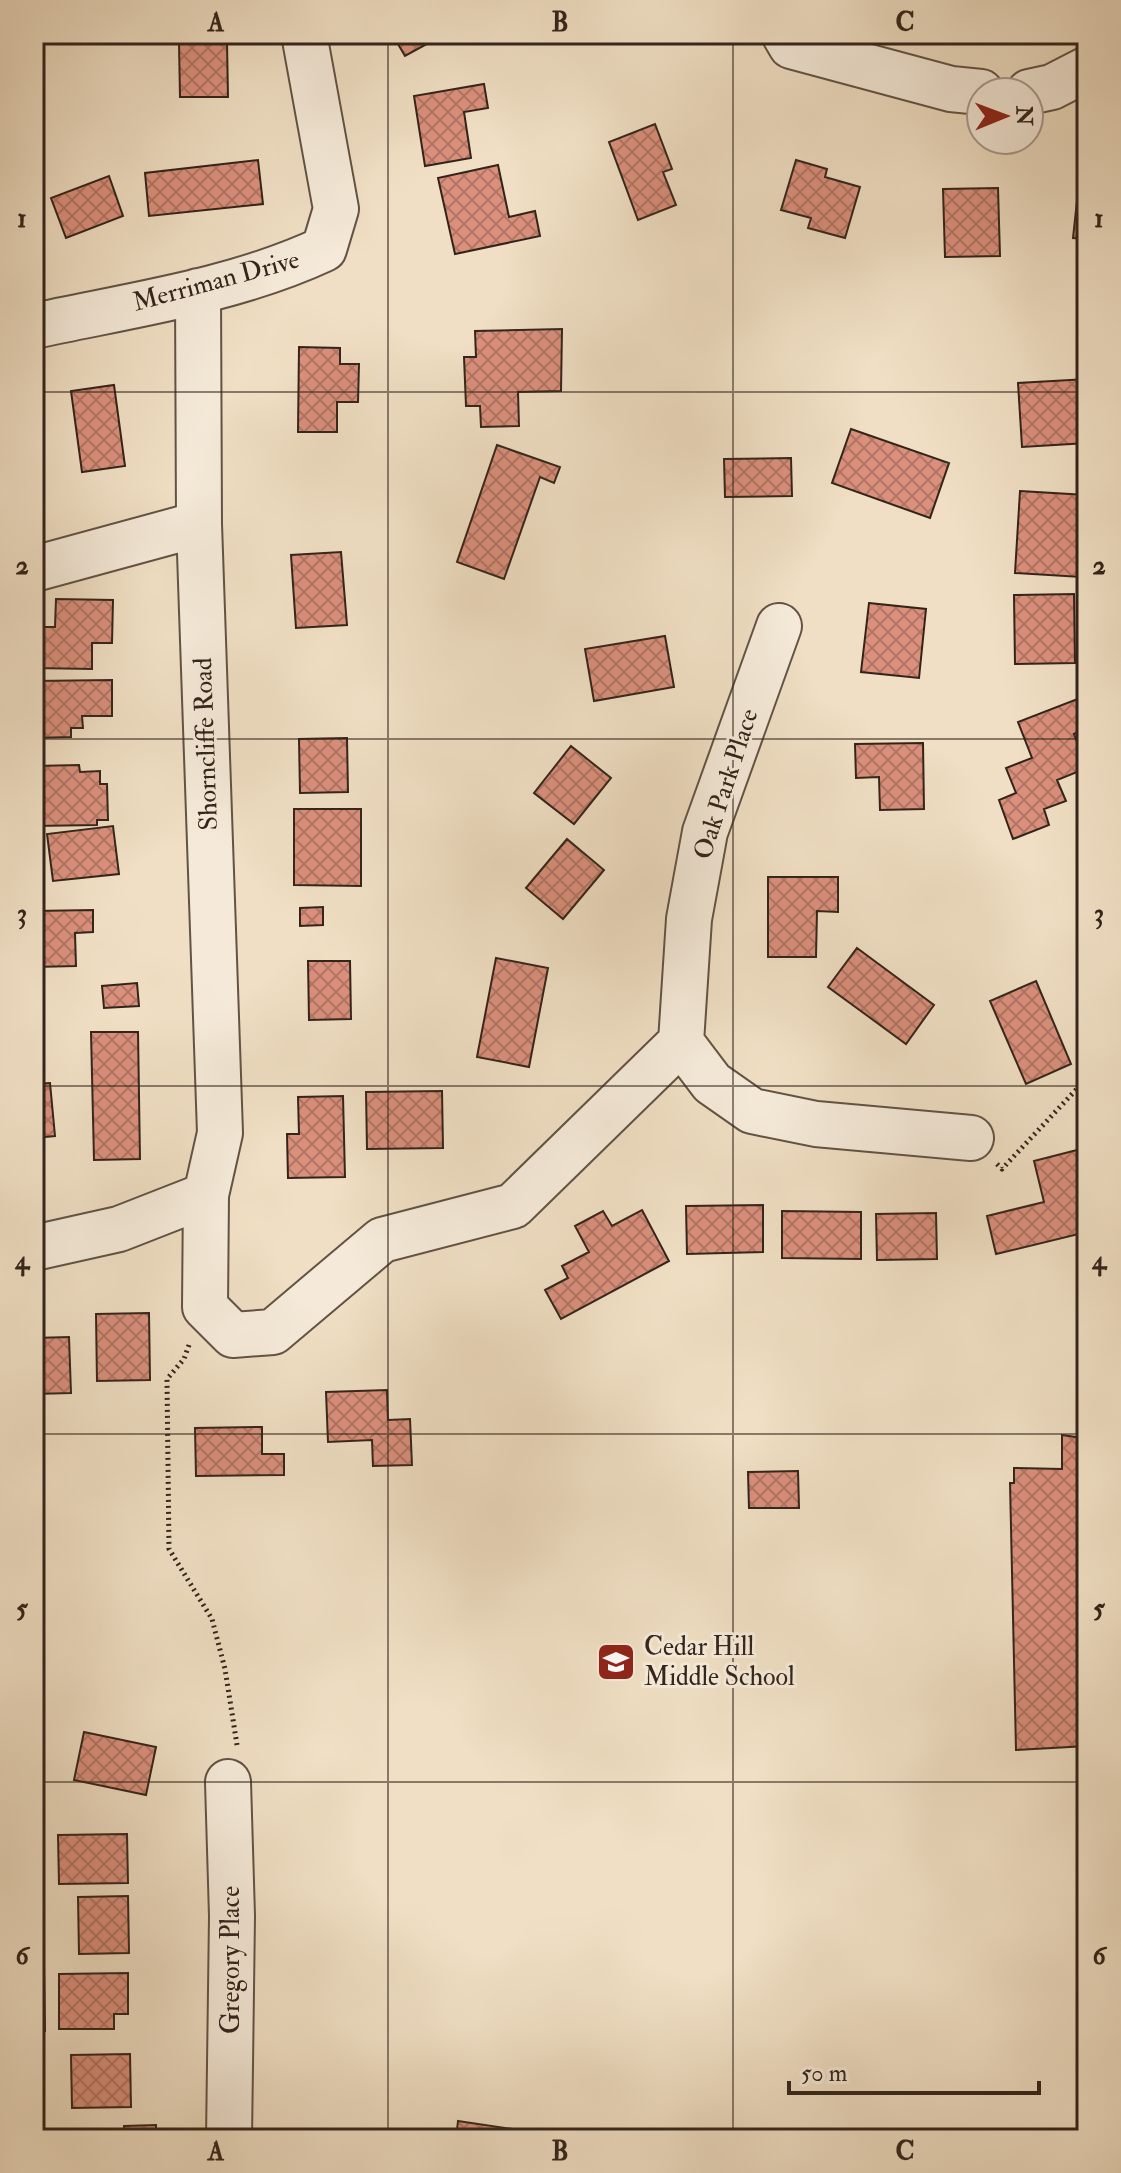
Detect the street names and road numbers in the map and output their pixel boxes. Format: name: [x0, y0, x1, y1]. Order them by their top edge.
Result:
street label: Merriman Drive: [129, 243, 303, 319]
street label: Shorncliffe Road: [187, 657, 225, 831]
street label: Oak Park Place: [687, 705, 765, 863]
street label: Gregory Place: [215, 1886, 247, 2034]

